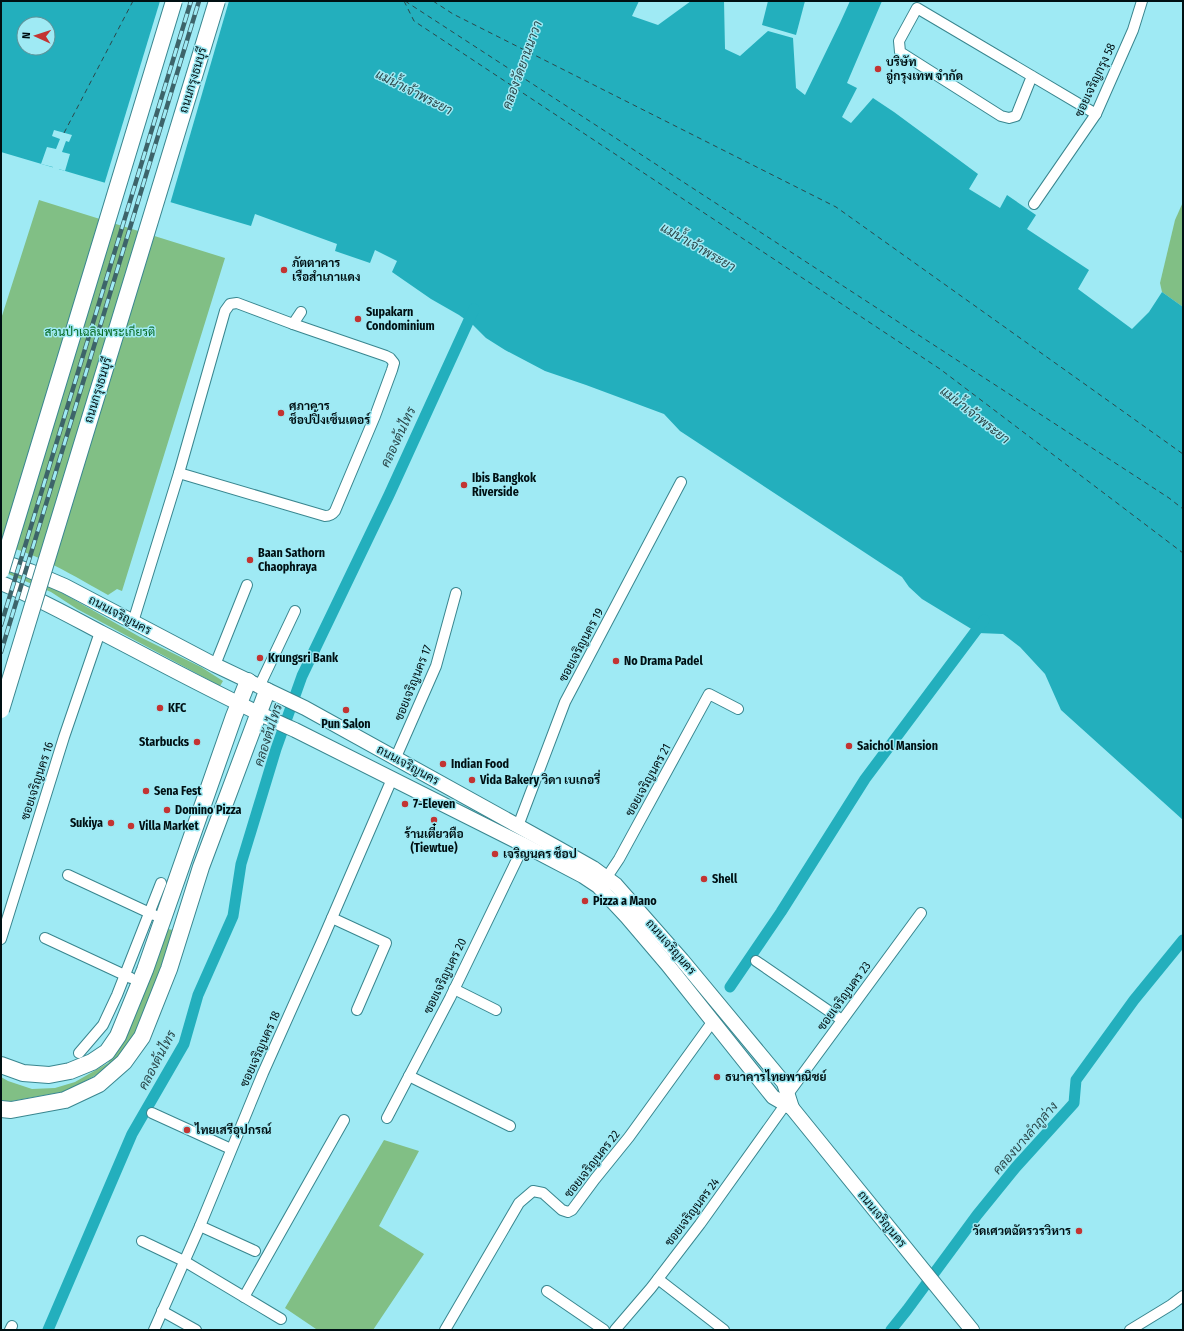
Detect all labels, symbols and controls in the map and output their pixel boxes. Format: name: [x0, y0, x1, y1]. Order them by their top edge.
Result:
north arrow: [16, 16, 56, 56]
water label: คลองวัดยานนาวา: [499, 19, 545, 111]
text: N: [20, 32, 33, 39]
street label: ซอยเจริญกรุง 58: [1072, 41, 1120, 120]
street label: ถนนกรุงธนบุรี: [175, 45, 212, 115]
place label: บริษัท อู่กรุงเทพ จำกัด: [886, 55, 963, 84]
water label: แม่น้ำเจ้าพระยา: [373, 62, 457, 118]
marker: บริษัท อู่กรุงเทพ จำกัด: [873, 64, 883, 74]
water label: แม่น้ำเจ้าพระยา: [658, 215, 741, 274]
place label: ภัตตาคาร เรือสำเภาแดง: [292, 256, 361, 284]
marker: ภัตตาคาร เรือสำเภาแดง: [279, 265, 289, 275]
place label: Supakarn Condominium: [366, 305, 435, 333]
marker: Supakarn Condominium: [353, 314, 363, 324]
park label: สวนป่าเฉลิมพระเกียรติ: [45, 324, 155, 339]
street label: ถนนกรุงธนบุรี: [80, 355, 117, 425]
water label: แม่น้ำเจ้าพระยา: [937, 379, 1016, 447]
place label: ศุภาคาร ช็อปปิ้งเซ็นเตอร์: [289, 399, 371, 427]
water label: คลองต้นไทร: [377, 403, 419, 470]
marker: ศุภาคาร ช็อปปิ้งเซ็นเตอร์: [276, 408, 286, 418]
place label: Ibis Bangkok Riverside: [472, 471, 537, 499]
marker: Ibis Bangkok Riverside: [459, 480, 469, 490]
place label: Baan Sathorn Chaophraya: [258, 546, 325, 574]
marker: Baan Sathorn Chaophraya: [245, 555, 255, 565]
street label: ถนนเจริญนคร: [86, 593, 154, 637]
street label: ซอยเจริญนคร 19: [556, 606, 606, 684]
street label: ซอยเจริญนคร 17: [391, 643, 435, 723]
place label: Krungsri Bank: [268, 651, 339, 665]
marker: Krungsri Bank: [255, 653, 265, 663]
place label: No Drama Padel: [624, 654, 703, 668]
marker: No Drama Padel: [611, 656, 621, 666]
place label: KFC: [168, 701, 187, 715]
water label: คลองต้นไทร: [250, 701, 285, 768]
marker: KFC: [155, 703, 165, 713]
marker: Pun Salon: [341, 705, 351, 715]
place label: Pun Salon: [321, 717, 371, 731]
place label: Starbucks: [139, 735, 190, 749]
marker: Starbucks: [192, 737, 202, 747]
place label: Saichol Mansion: [857, 739, 938, 753]
street label: ซอยเจริญนคร 16: [18, 740, 56, 822]
street label: ซอยเจริญนคร 21: [622, 741, 674, 819]
marker: Saichol Mansion: [844, 741, 854, 751]
street label: ถนนเจริญนคร: [374, 742, 442, 788]
place label: Indian Food: [451, 757, 509, 771]
marker: Indian Food: [438, 759, 448, 769]
place label: Vida Bakery วิดา เบเกอรี่: [479, 769, 601, 787]
marker: Vida Bakery วิดา เบเกอรี่: [467, 775, 477, 785]
place label: Sena Fest: [154, 784, 202, 798]
marker: Sena Fest: [141, 786, 151, 796]
place label: 7-Eleven: [413, 797, 455, 811]
marker: 7-Eleven: [400, 799, 410, 809]
place label: Domino Pizza: [175, 803, 242, 817]
marker: Domino Pizza: [162, 805, 172, 815]
marker: ร้านเตี๋ยวตือ (Tiewtue): [429, 815, 439, 825]
place label: Sukiya: [70, 816, 103, 830]
marker: Sukiya: [106, 818, 116, 828]
place label: Villa Market: [138, 819, 199, 833]
marker: Villa Market: [126, 821, 136, 831]
place label: ร้านเตี๋ยวตือ (Tiewtue): [404, 823, 464, 855]
place label: เจริญนคร ช็อป: [503, 846, 577, 861]
marker: เจริญนคร ช็อป: [490, 849, 500, 859]
place label: Shell: [712, 872, 738, 886]
marker: Shell: [699, 874, 709, 884]
place label: Pizza a Mano: [593, 894, 657, 908]
marker: Pizza a Mano: [580, 896, 590, 906]
street label: ถนนเจริญนคร: [643, 916, 699, 978]
street label: ซอยเจริญนคร 20: [421, 936, 469, 1016]
street label: ซอยเจริญนคร 23: [814, 959, 874, 1033]
street label: ซอยเจริญนคร 18: [237, 1009, 283, 1089]
water label: คลองต้นไทร: [134, 1027, 179, 1092]
place label: ธนาคารไทยพาณิชย์: [725, 1069, 828, 1084]
marker: ธนาคารไทยพาณิชย์: [712, 1072, 722, 1082]
water label: คลองบางลำภูล่าง: [989, 1099, 1062, 1179]
place label: ไทยเสรีอุปกรณ์: [194, 1122, 273, 1138]
marker: ไทยเสรีอุปกรณ์: [182, 1125, 192, 1135]
street label: ซอยเจริญนคร 22: [561, 1128, 623, 1200]
street label: ซอยเจริญนคร 24: [662, 1175, 722, 1249]
street label: ถนนเจริญนคร: [855, 1188, 909, 1250]
place label: วัดเศวตฉัตรวรวิหาร: [973, 1224, 1071, 1238]
marker: วัดเศวตฉัตรวรวิหาร: [1074, 1226, 1084, 1236]

